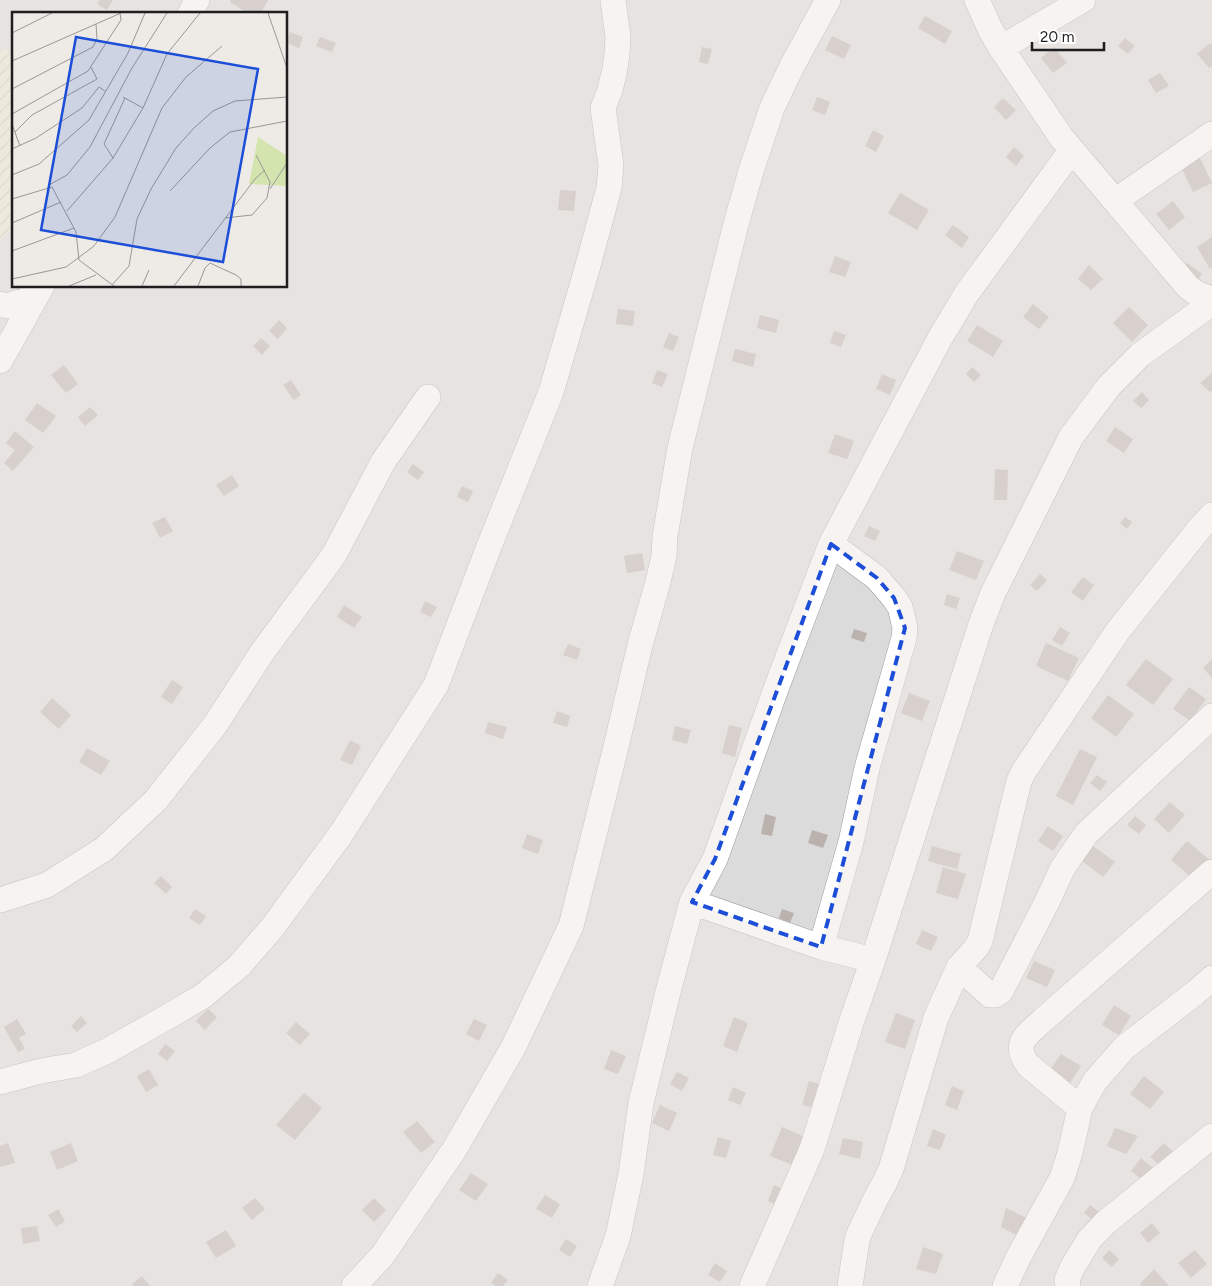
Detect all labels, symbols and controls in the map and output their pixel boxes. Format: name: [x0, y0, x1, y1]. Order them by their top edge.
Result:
inset map: [12, 12, 288, 288]
scale bar: [1032, 20, 1104, 52]
text: 20 m: [1040, 28, 1074, 46]

